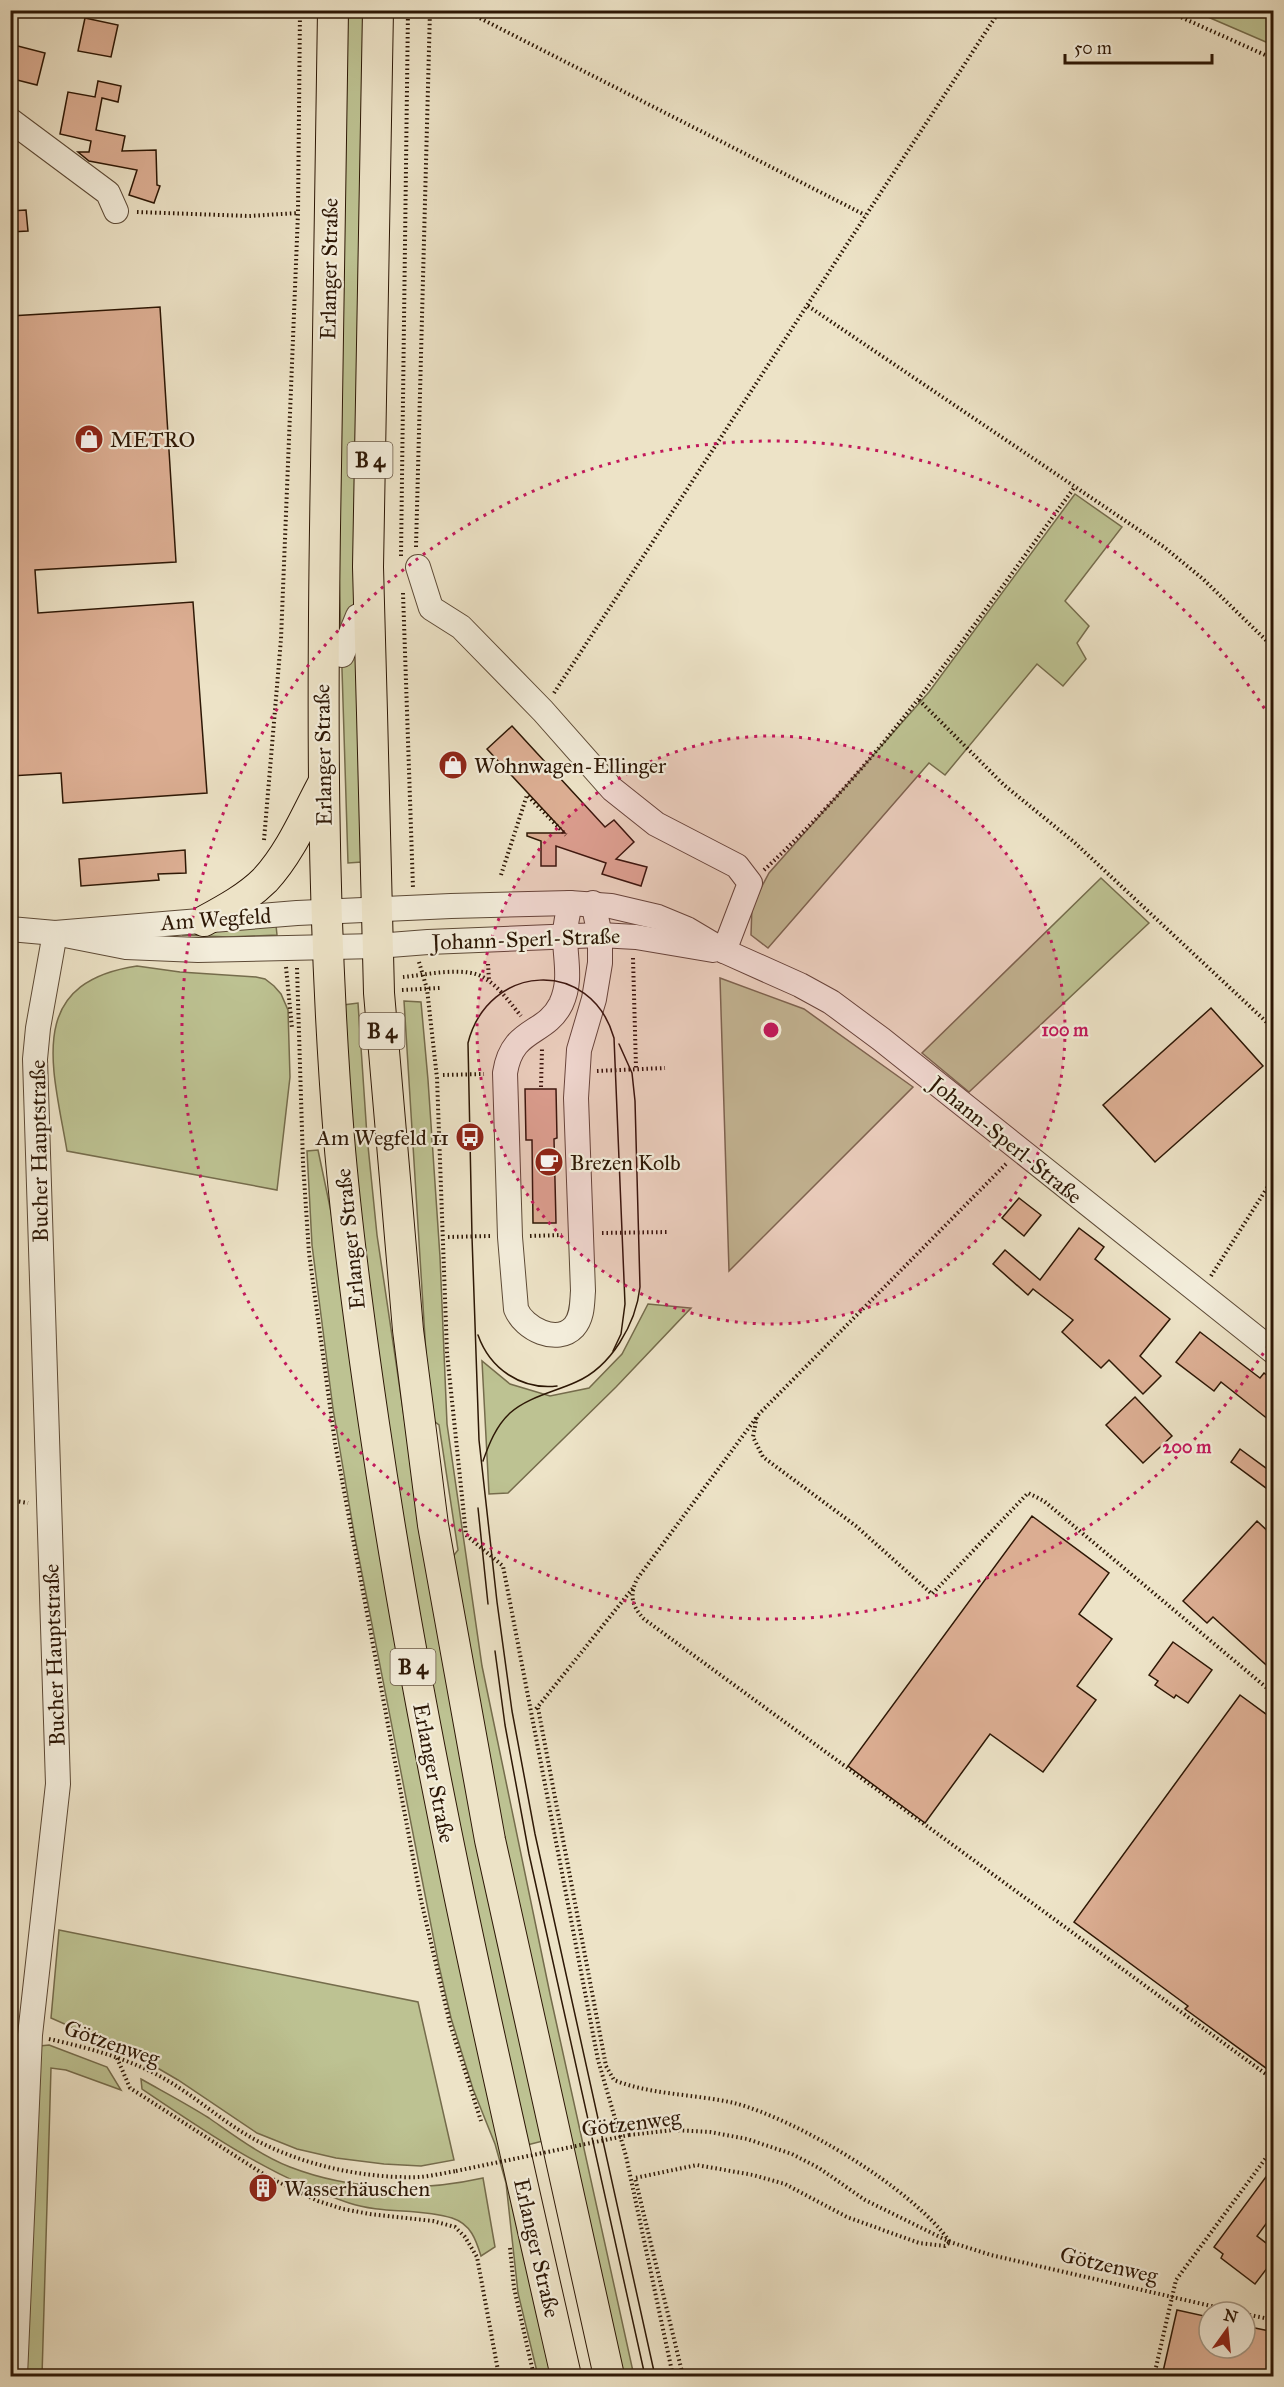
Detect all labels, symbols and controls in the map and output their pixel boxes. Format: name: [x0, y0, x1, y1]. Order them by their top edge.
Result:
scale bar: [1065, 27, 1212, 65]
text: 50 m: [1074, 37, 1112, 59]
street label: Erlanger Straße: [314, 198, 344, 340]
shop icon: METRO: [73, 423, 105, 455]
place label: METRO: [110, 426, 195, 453]
road number: B 4: [348, 442, 392, 478]
street label: Erlanger Straße: [308, 684, 338, 826]
shop icon: Wohnwagen-Ellinger: [437, 749, 469, 781]
place label: Wohnwagen-Ellinger: [474, 752, 667, 779]
street label: Am Wegfeld: [159, 902, 272, 936]
street label: Johann-Sperl-Straße: [429, 922, 621, 956]
road number: B 4: [360, 1013, 404, 1049]
text: 100 m: [1042, 1019, 1089, 1041]
centre of rings: [761, 1020, 781, 1040]
street label: Bucher Hauptstraße: [24, 1059, 54, 1243]
street label: Johann-Sperl-Straße: [923, 1069, 1088, 1210]
bus stop icon: Am Wegfeld 11: [454, 1121, 486, 1153]
place label: Am Wegfeld 11: [315, 1124, 449, 1151]
cafe icon: Brezen Kolb: [533, 1146, 565, 1178]
place label: Brezen Kolb: [570, 1149, 681, 1176]
street label: Erlanger Straße: [329, 1167, 371, 1311]
text: 200 m: [1163, 1436, 1212, 1458]
street label: Bucher Hauptstraße: [37, 1563, 71, 1747]
road number: B 4: [390, 1649, 436, 1685]
street label: Erlanger Straße: [407, 1701, 461, 1845]
street label: Götzenweg: [60, 2014, 164, 2072]
street label: Götzenweg: [580, 2103, 683, 2142]
building icon: Wasserhäuschen: [247, 2172, 279, 2204]
place label: Wasserhäuschen: [284, 2175, 430, 2202]
street label: Erlanger Straße: [508, 2176, 566, 2320]
street label: Götzenweg: [1057, 2241, 1161, 2290]
north arrow: [1197, 2300, 1257, 2360]
text: N: [1222, 2305, 1240, 2327]

